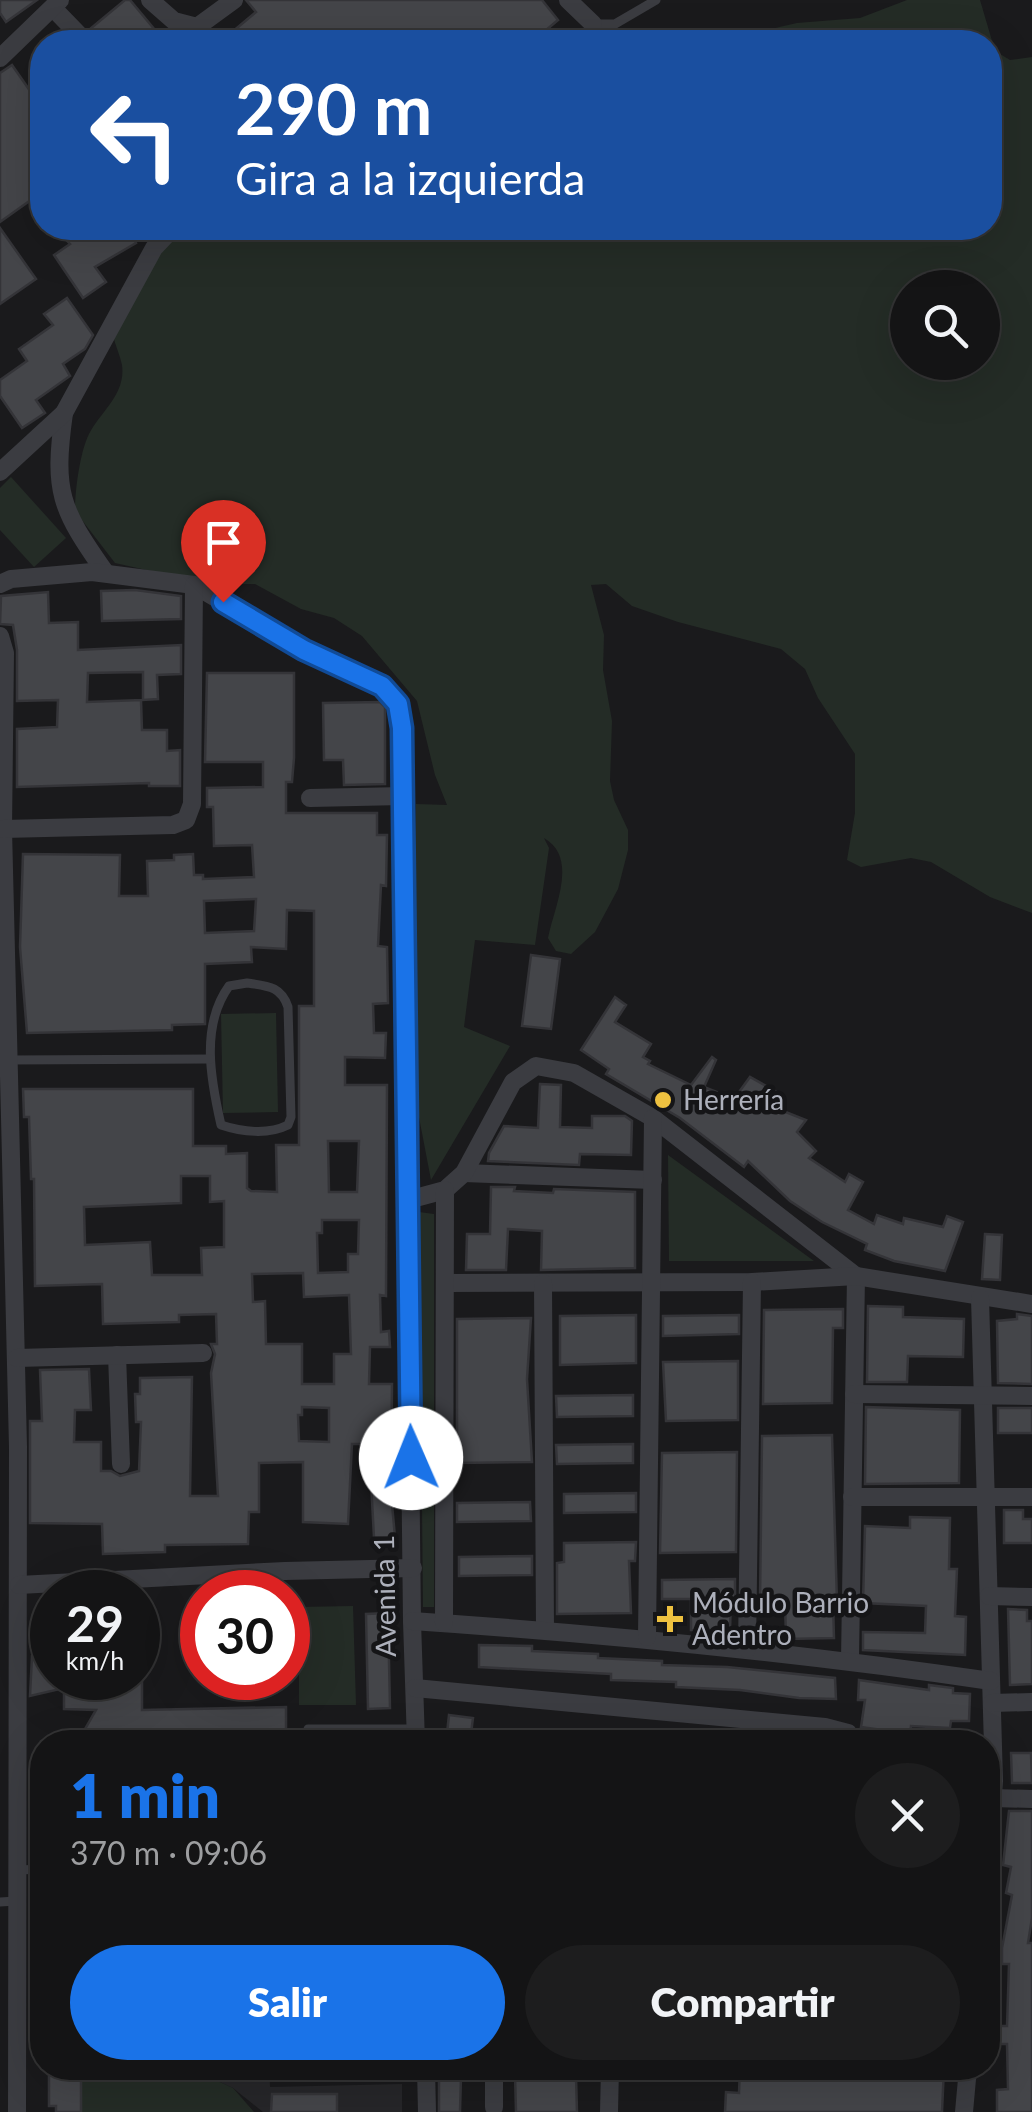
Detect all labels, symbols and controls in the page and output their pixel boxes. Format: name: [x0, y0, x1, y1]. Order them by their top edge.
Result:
text: 290 m: [235, 66, 432, 150]
icon: left: [70, 70, 200, 200]
text: Gira a la izquierda: [235, 151, 585, 205]
map controls: [890, 270, 1000, 380]
button: search: [890, 270, 1000, 380]
pin: [181, 500, 266, 603]
icon: arrive: [196, 515, 251, 570]
place label: Herrería: [683, 1082, 784, 1116]
marker: Herrería: [652, 1089, 674, 1111]
position arrow: [359, 1406, 463, 1510]
street label: Avenida 1: [366, 1535, 402, 1657]
speed limit sign: 30: [180, 1570, 310, 1700]
place label: Módulo Barrio Adentro: [692, 1585, 869, 1651]
text: 29: [66, 1593, 124, 1653]
marker: Módulo Barrio Adentro: [657, 1606, 683, 1632]
text: km/h: [66, 1645, 124, 1675]
text: 1 min: [70, 1759, 220, 1831]
button: close: [855, 1763, 960, 1868]
text: 370 m · 09:06: [70, 1833, 267, 1872]
button: Salir: [70, 1945, 505, 2060]
button: Compartir: [525, 1945, 960, 2060]

